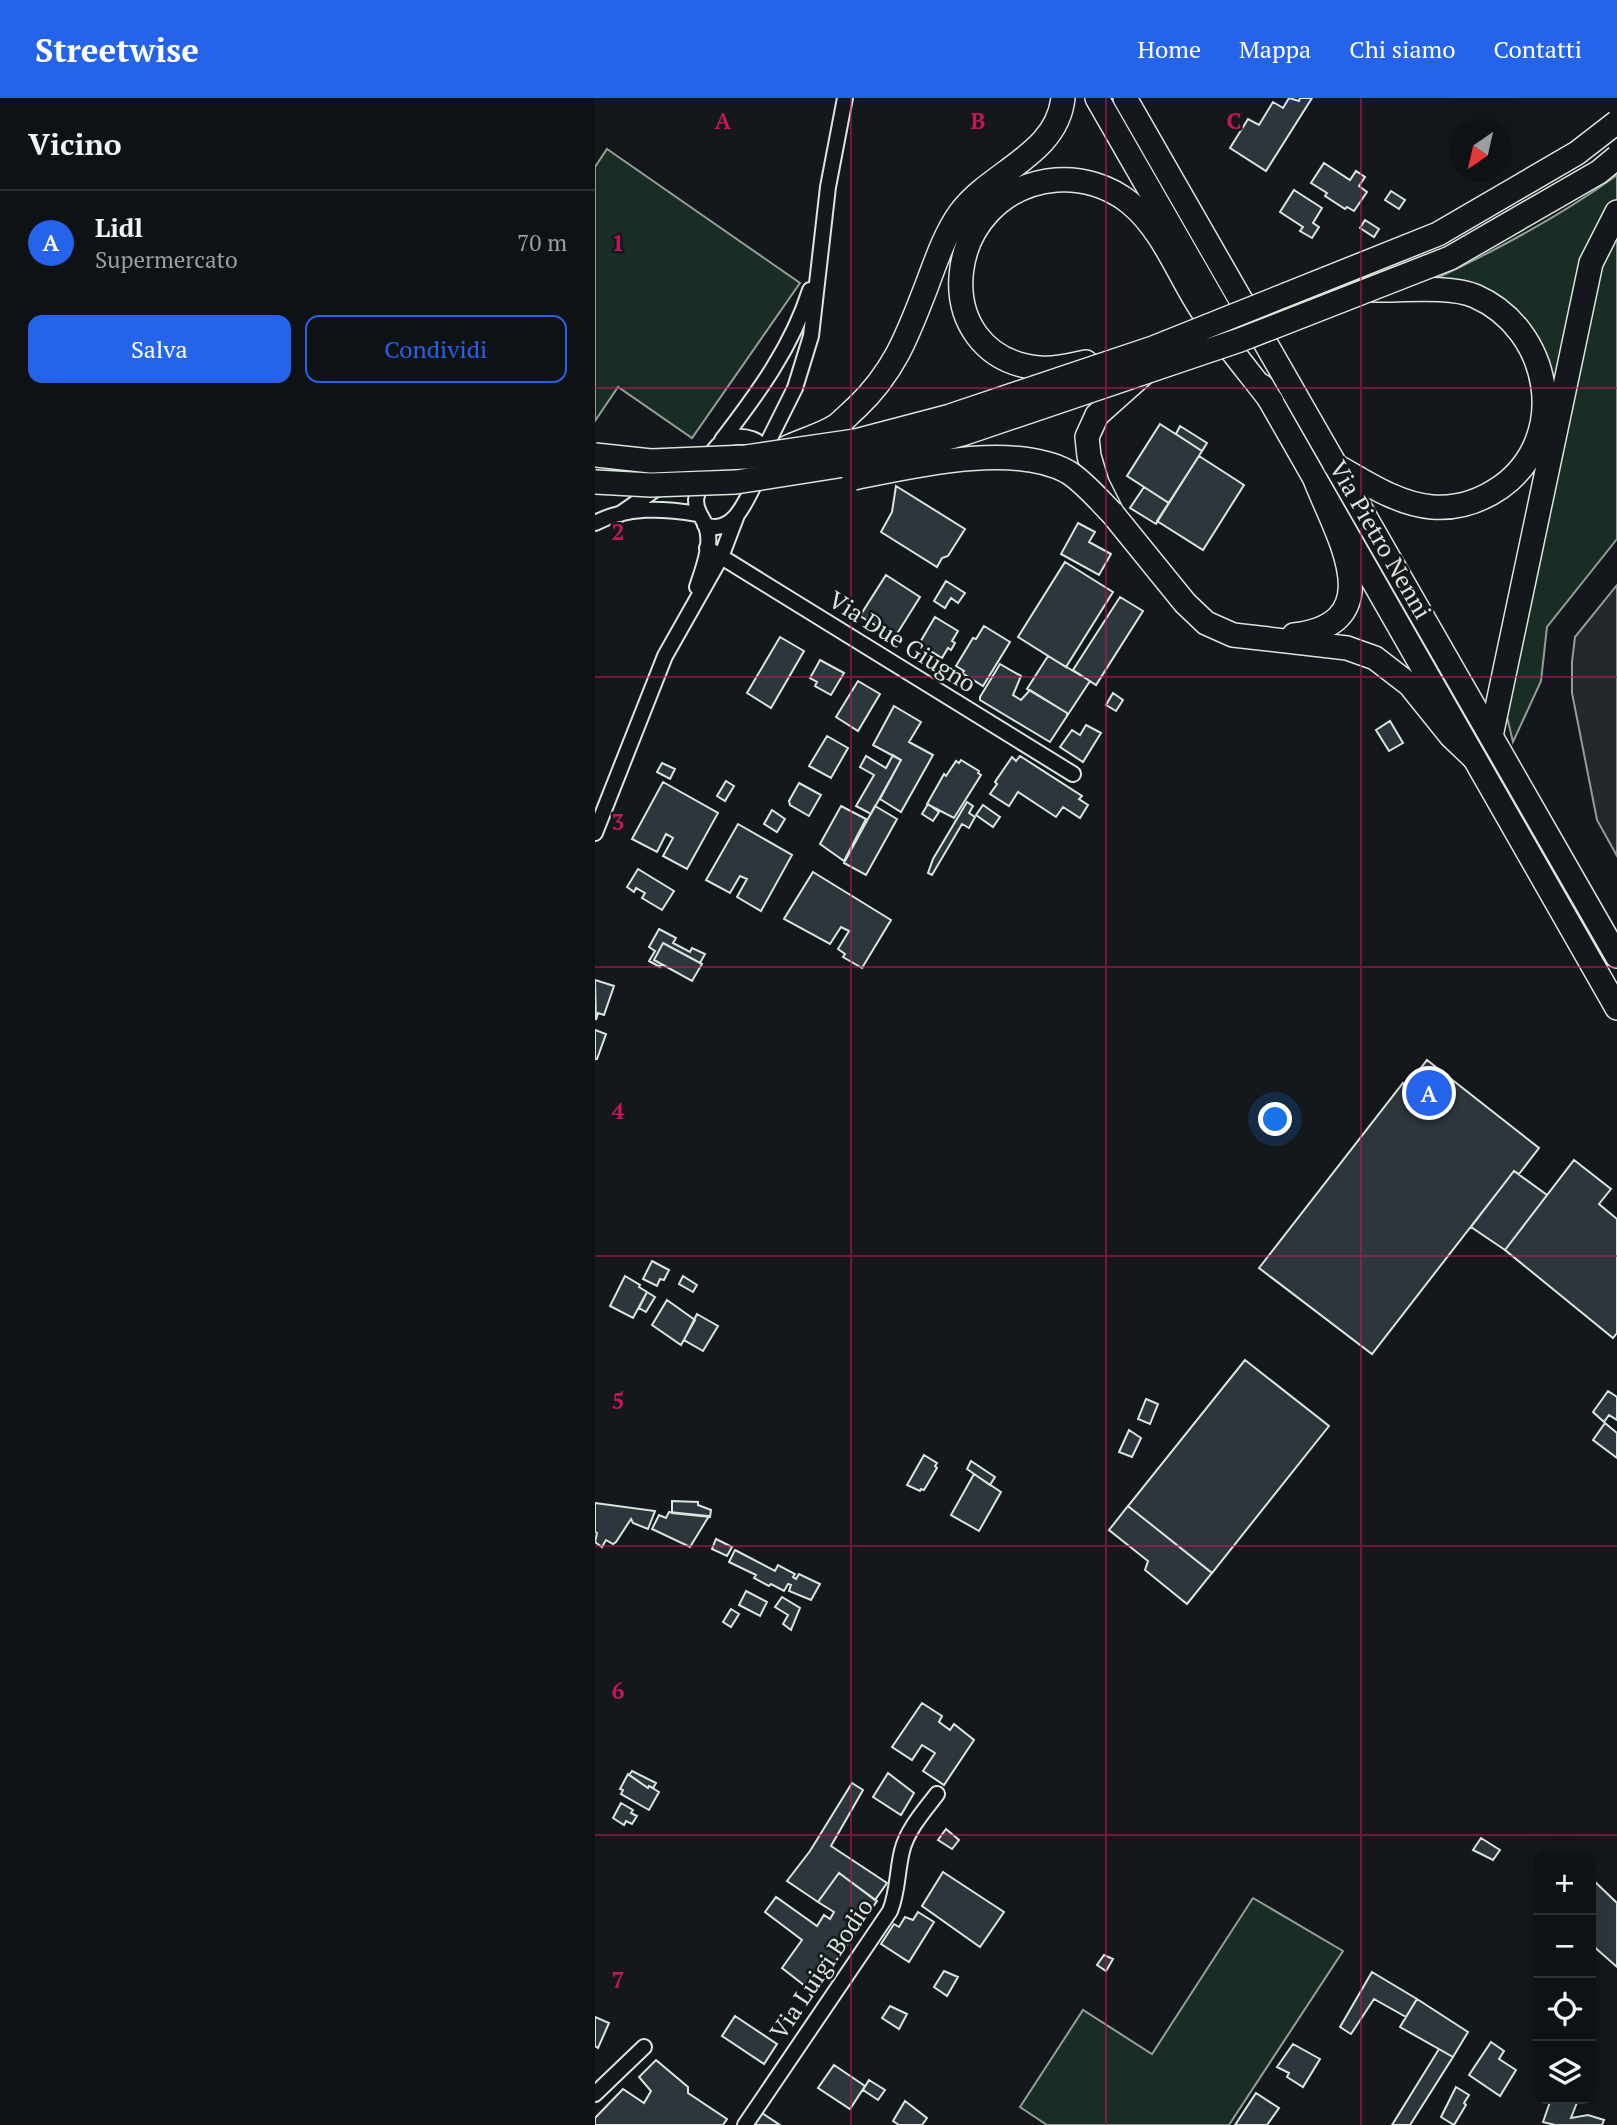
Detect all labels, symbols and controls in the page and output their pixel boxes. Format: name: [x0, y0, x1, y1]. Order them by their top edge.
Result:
text: Streetwise: [35, 28, 199, 71]
text: Home: [1137, 33, 1201, 65]
text: Mappa: [1239, 33, 1311, 65]
text: Chi siamo: [1349, 33, 1456, 65]
text: Contatti: [1494, 33, 1582, 65]
text: A: [715, 105, 732, 136]
text: B: [971, 105, 986, 136]
text: C: [1227, 105, 1242, 136]
north arrow: [1449, 119, 1512, 182]
text: Vicino: [28, 124, 122, 164]
text: Lidl: [95, 210, 143, 244]
text: A: [43, 227, 59, 258]
text: 70 m: [517, 227, 567, 258]
text: 1: [612, 227, 625, 258]
text: Supermercato: [95, 244, 238, 275]
button: Salva: [28, 315, 291, 383]
button: Condividi: [305, 315, 567, 383]
street label: Via Pietro Nenni: [1323, 455, 1439, 624]
text: 2: [612, 516, 625, 547]
street label: Via Due Giugno: [823, 583, 982, 699]
text: 3: [612, 806, 625, 837]
pin: A: [1406, 1067, 1452, 1119]
text: 4: [612, 1095, 625, 1126]
your location: [1258, 1102, 1292, 1136]
text: 5: [612, 1385, 625, 1416]
text: 6: [612, 1675, 625, 1706]
map controls: [1533, 1852, 1596, 2104]
button: +: [1533, 1852, 1596, 1915]
street label: Via Luigi Bodio: [762, 1892, 880, 2045]
button: −: [1533, 1915, 1596, 1978]
text: 7: [612, 1964, 625, 1995]
button: locate: [1533, 1978, 1596, 2041]
button: layers: [1533, 2041, 1596, 2104]

